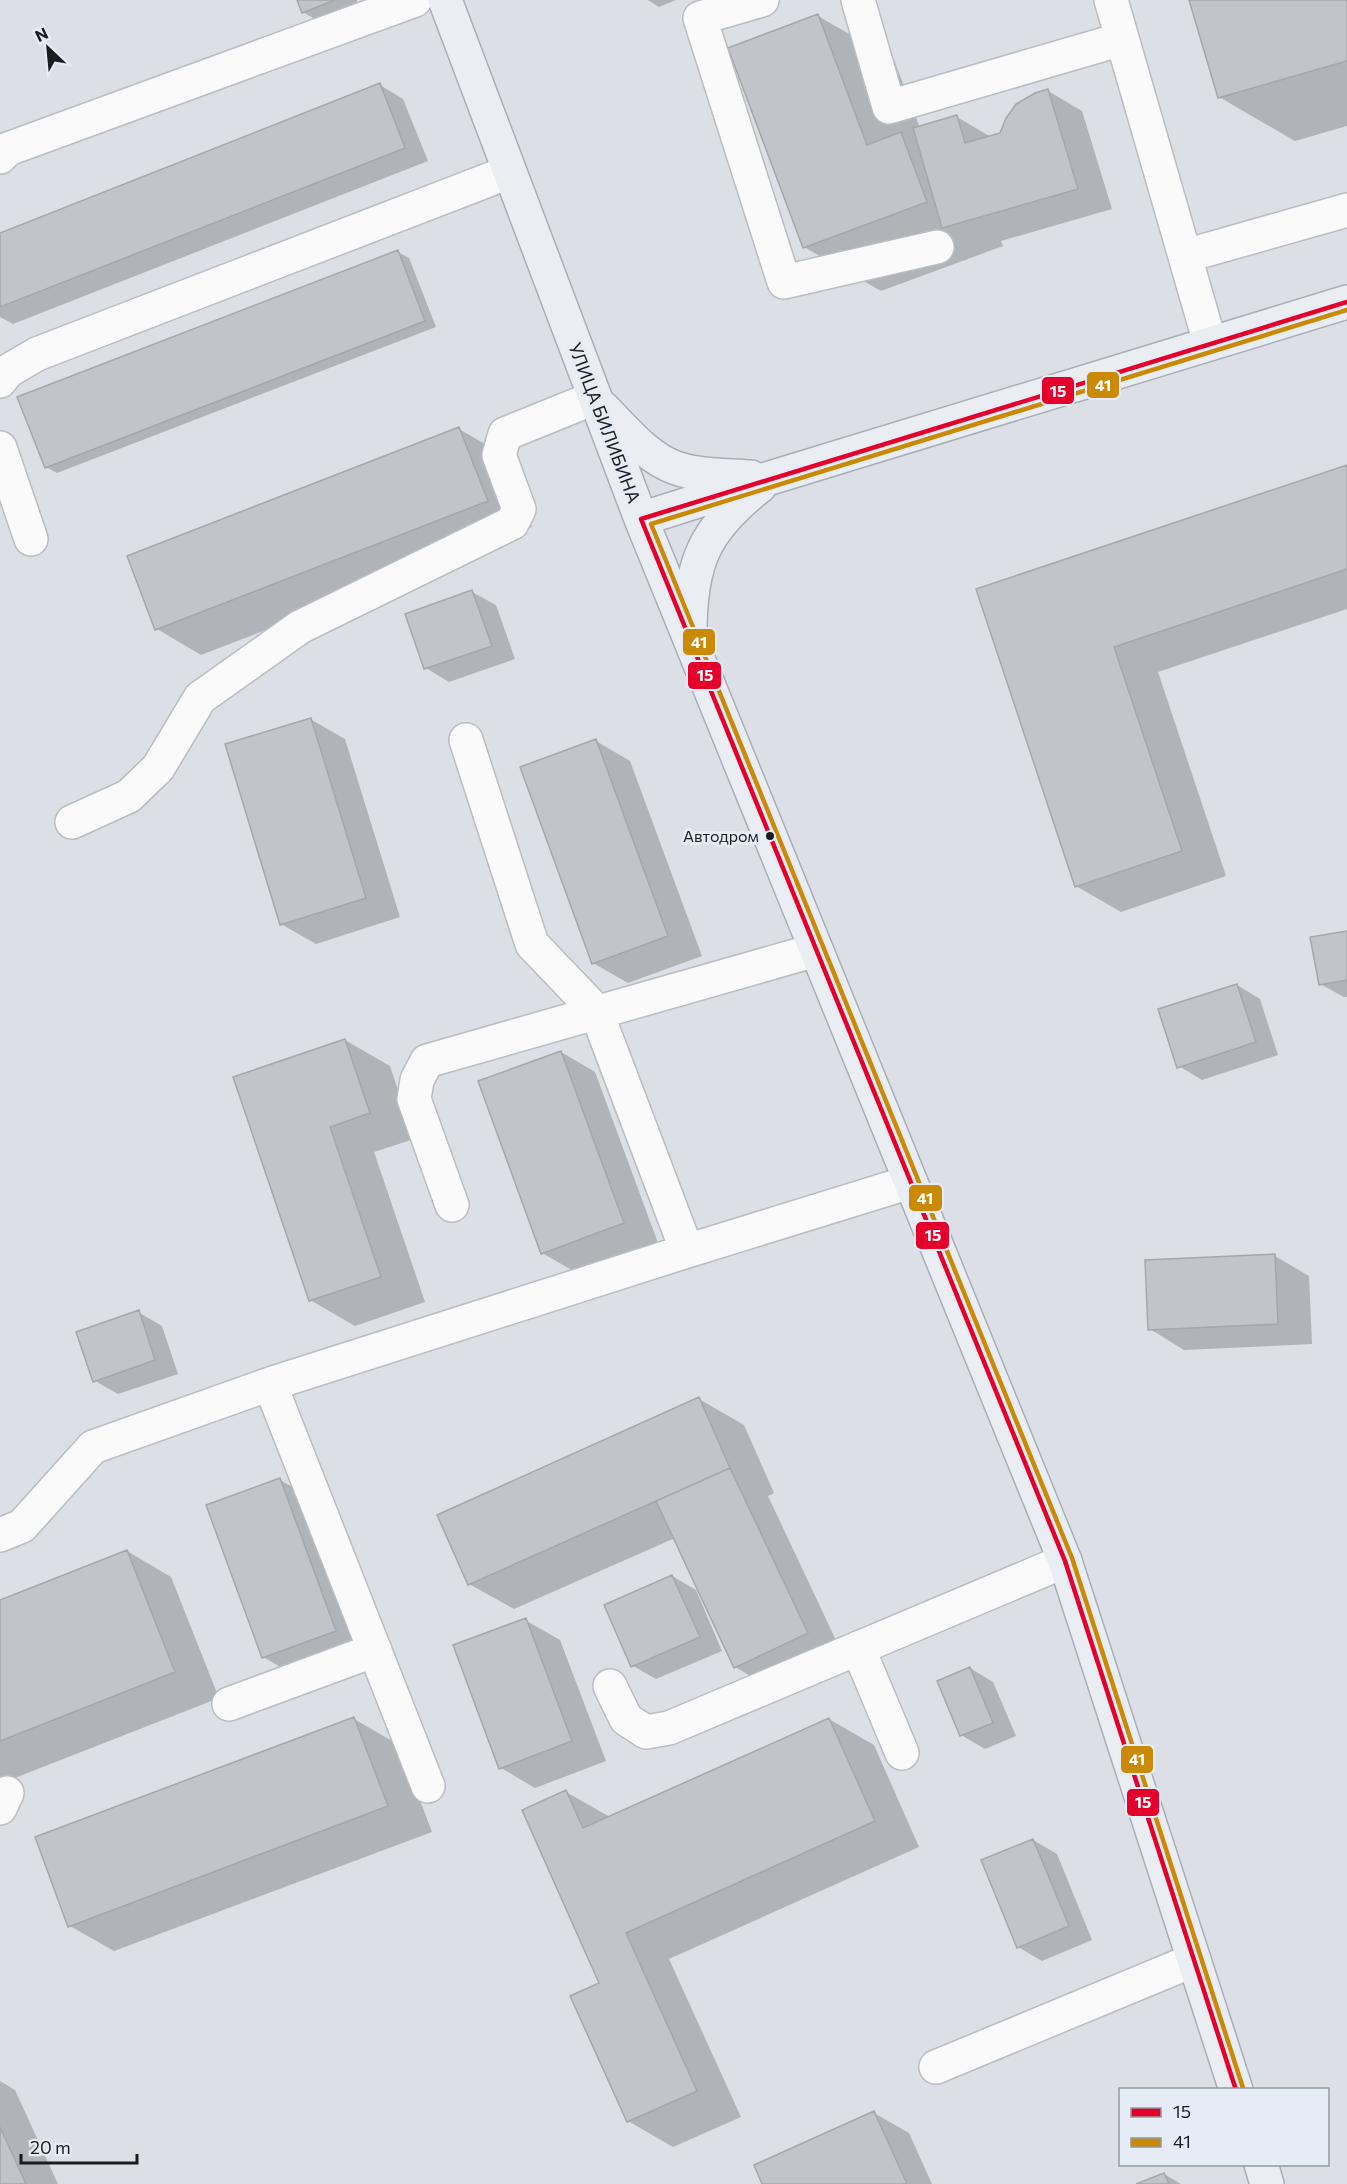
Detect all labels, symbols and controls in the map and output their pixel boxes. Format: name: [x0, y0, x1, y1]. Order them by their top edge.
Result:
north arrow: [18, 18, 78, 78]
text: N: [32, 23, 51, 45]
street label: УЛИЦА БИЛИБИНА: [564, 339, 646, 506]
line badge: 41: [1086, 371, 1120, 399]
text: 41: [1095, 375, 1111, 394]
line badge: 15: [1041, 376, 1075, 405]
text: 15: [1050, 381, 1066, 400]
line badge: 41: [682, 628, 716, 656]
text: 41: [691, 632, 707, 651]
line badge: 15: [687, 661, 722, 690]
text: 15: [697, 665, 713, 684]
place label: Автодром: [683, 826, 759, 845]
marker: Автодром: [764, 830, 776, 842]
line badge: 41: [908, 1184, 943, 1212]
text: 41: [917, 1188, 933, 1207]
line badge: 15: [915, 1221, 950, 1250]
text: 15: [925, 1225, 941, 1244]
line badge: 41: [1120, 1745, 1154, 1774]
text: 41: [1129, 1749, 1145, 1768]
line badge: 15: [1126, 1788, 1160, 1817]
text: 15: [1135, 1792, 1151, 1811]
legend: [1119, 2088, 1329, 2166]
text: 15: [1173, 2100, 1191, 2122]
scale bar: [21, 2127, 136, 2165]
text: 41: [1173, 2130, 1191, 2152]
text: 20 m: [30, 2136, 71, 2158]

